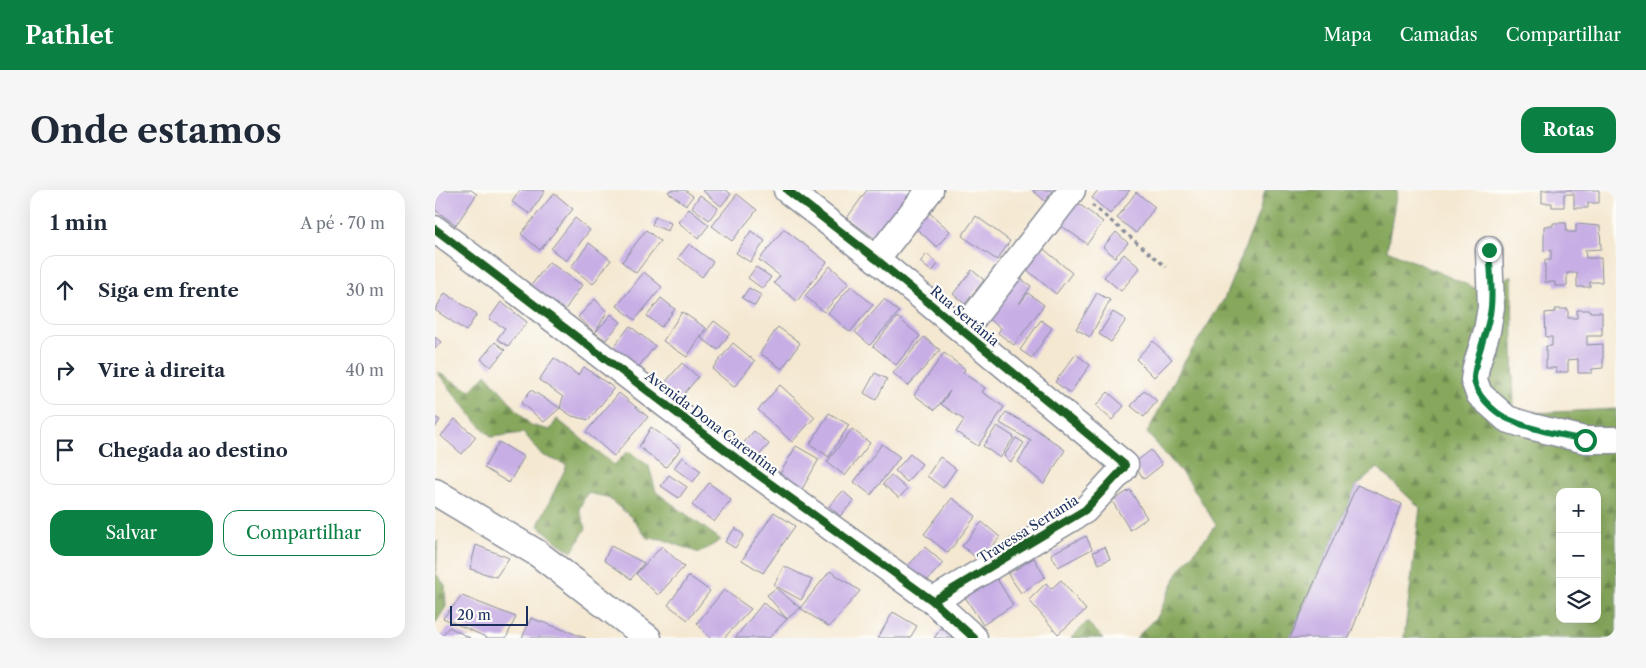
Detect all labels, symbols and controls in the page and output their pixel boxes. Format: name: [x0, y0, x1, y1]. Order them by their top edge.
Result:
text: Pathlet: [25, 21, 113, 50]
text: Mapa: [1324, 24, 1372, 46]
text: Camadas: [1400, 24, 1478, 46]
text: Compartilhar: [1506, 24, 1621, 46]
button: Rotas: [1521, 107, 1616, 153]
text: Onde estamos: [30, 109, 282, 152]
text: 1 min: [50, 210, 108, 235]
text: A pé · 70 m: [300, 213, 385, 233]
route end: [1478, 239, 1501, 262]
icon: ahead: [51, 276, 79, 304]
text: Siga em frente: [98, 279, 239, 302]
text: 30 m: [346, 280, 384, 300]
street label: Rua Sertânia: [927, 282, 1004, 351]
icon: right: [51, 356, 79, 384]
text: Vire à direita: [98, 359, 225, 382]
text: 40 m: [345, 360, 384, 380]
street label: Avenida Dona Carentina: [641, 366, 783, 479]
route start: [1574, 429, 1597, 452]
icon: arrive: [51, 436, 79, 464]
text: Chegada ao destino: [98, 439, 288, 462]
map controls: [1556, 488, 1601, 623]
button: +: [1556, 488, 1601, 533]
street label: Travessa Sertania: [974, 490, 1082, 567]
button: Salvar: [50, 510, 213, 556]
button: Compartilhar: [223, 510, 385, 556]
button: −: [1556, 533, 1601, 578]
button: layers: [1556, 578, 1601, 623]
scale bar: [450, 603, 527, 626]
text: 20 m: [457, 606, 491, 624]

